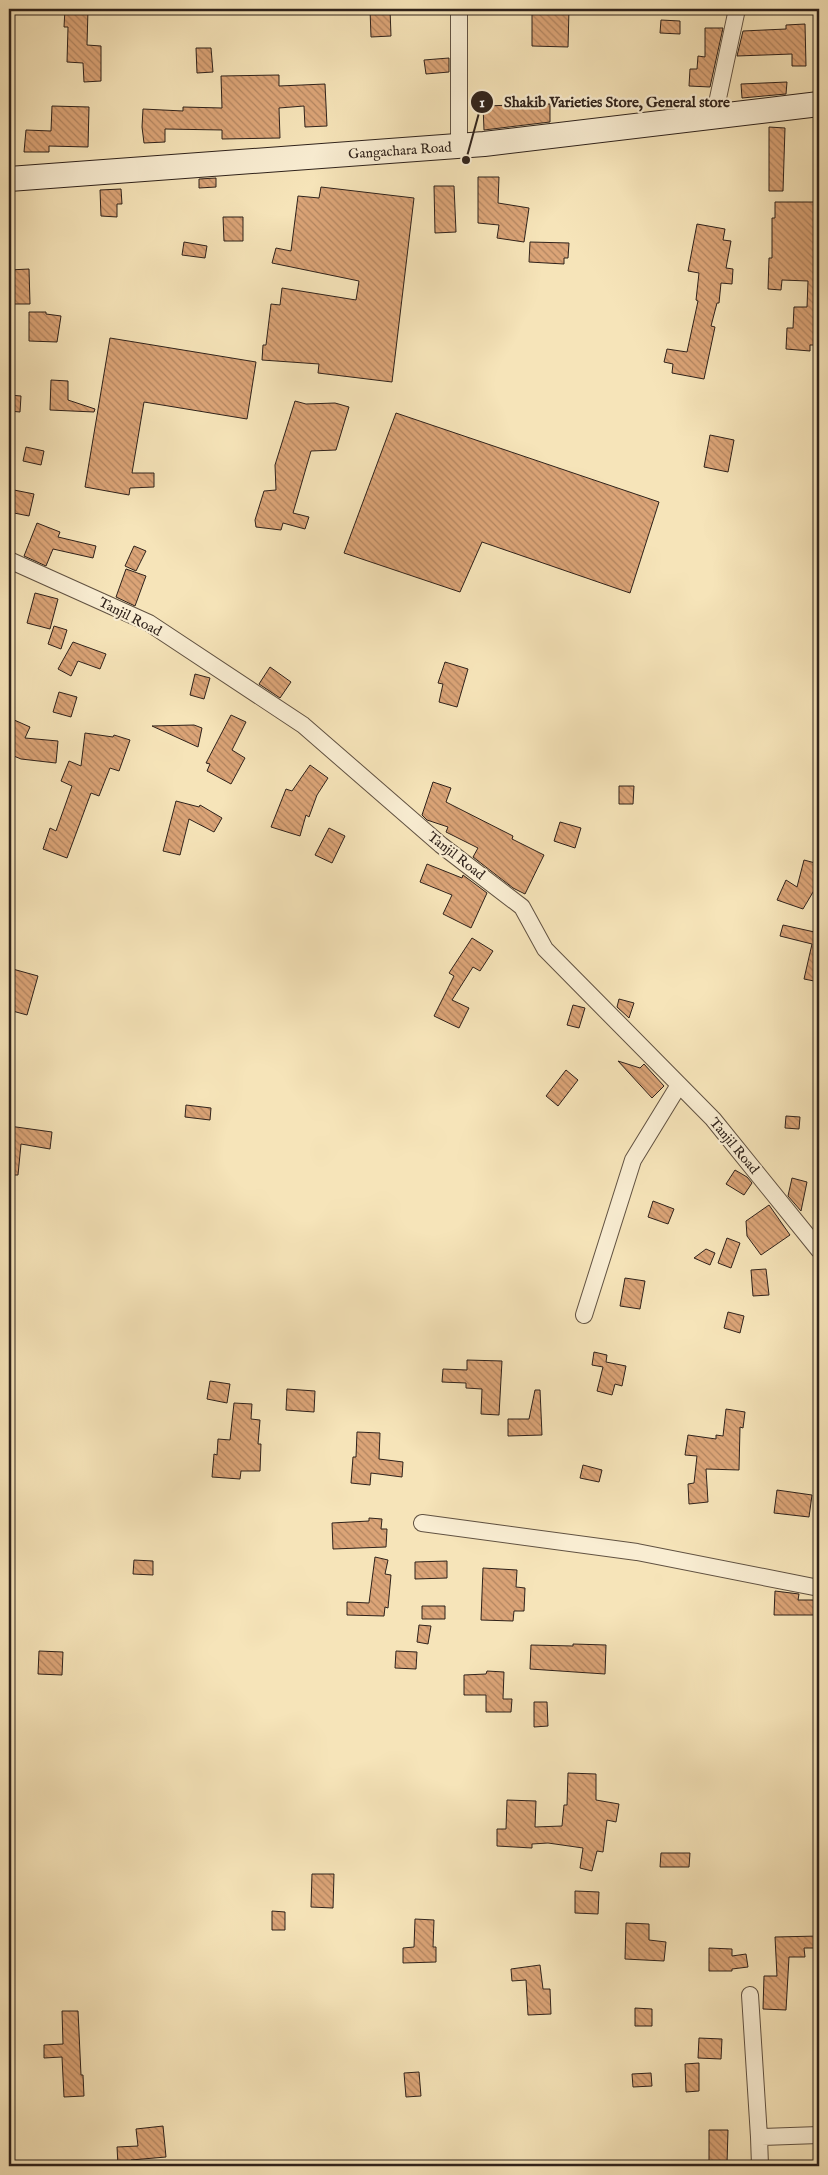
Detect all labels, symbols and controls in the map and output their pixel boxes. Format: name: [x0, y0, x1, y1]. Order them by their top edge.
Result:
callout: Shakib Varieties Store, General store: [469, 87, 740, 117]
text: 1: [479, 93, 485, 112]
text: Shakib Varieties Store, General store: [504, 93, 730, 112]
street label: Gangachara Road: [348, 138, 453, 164]
street label: Tanjil Road: [96, 593, 165, 641]
street label: Tanjil Road: [424, 828, 489, 884]
street label: Tanjil Road: [705, 1114, 763, 1178]

